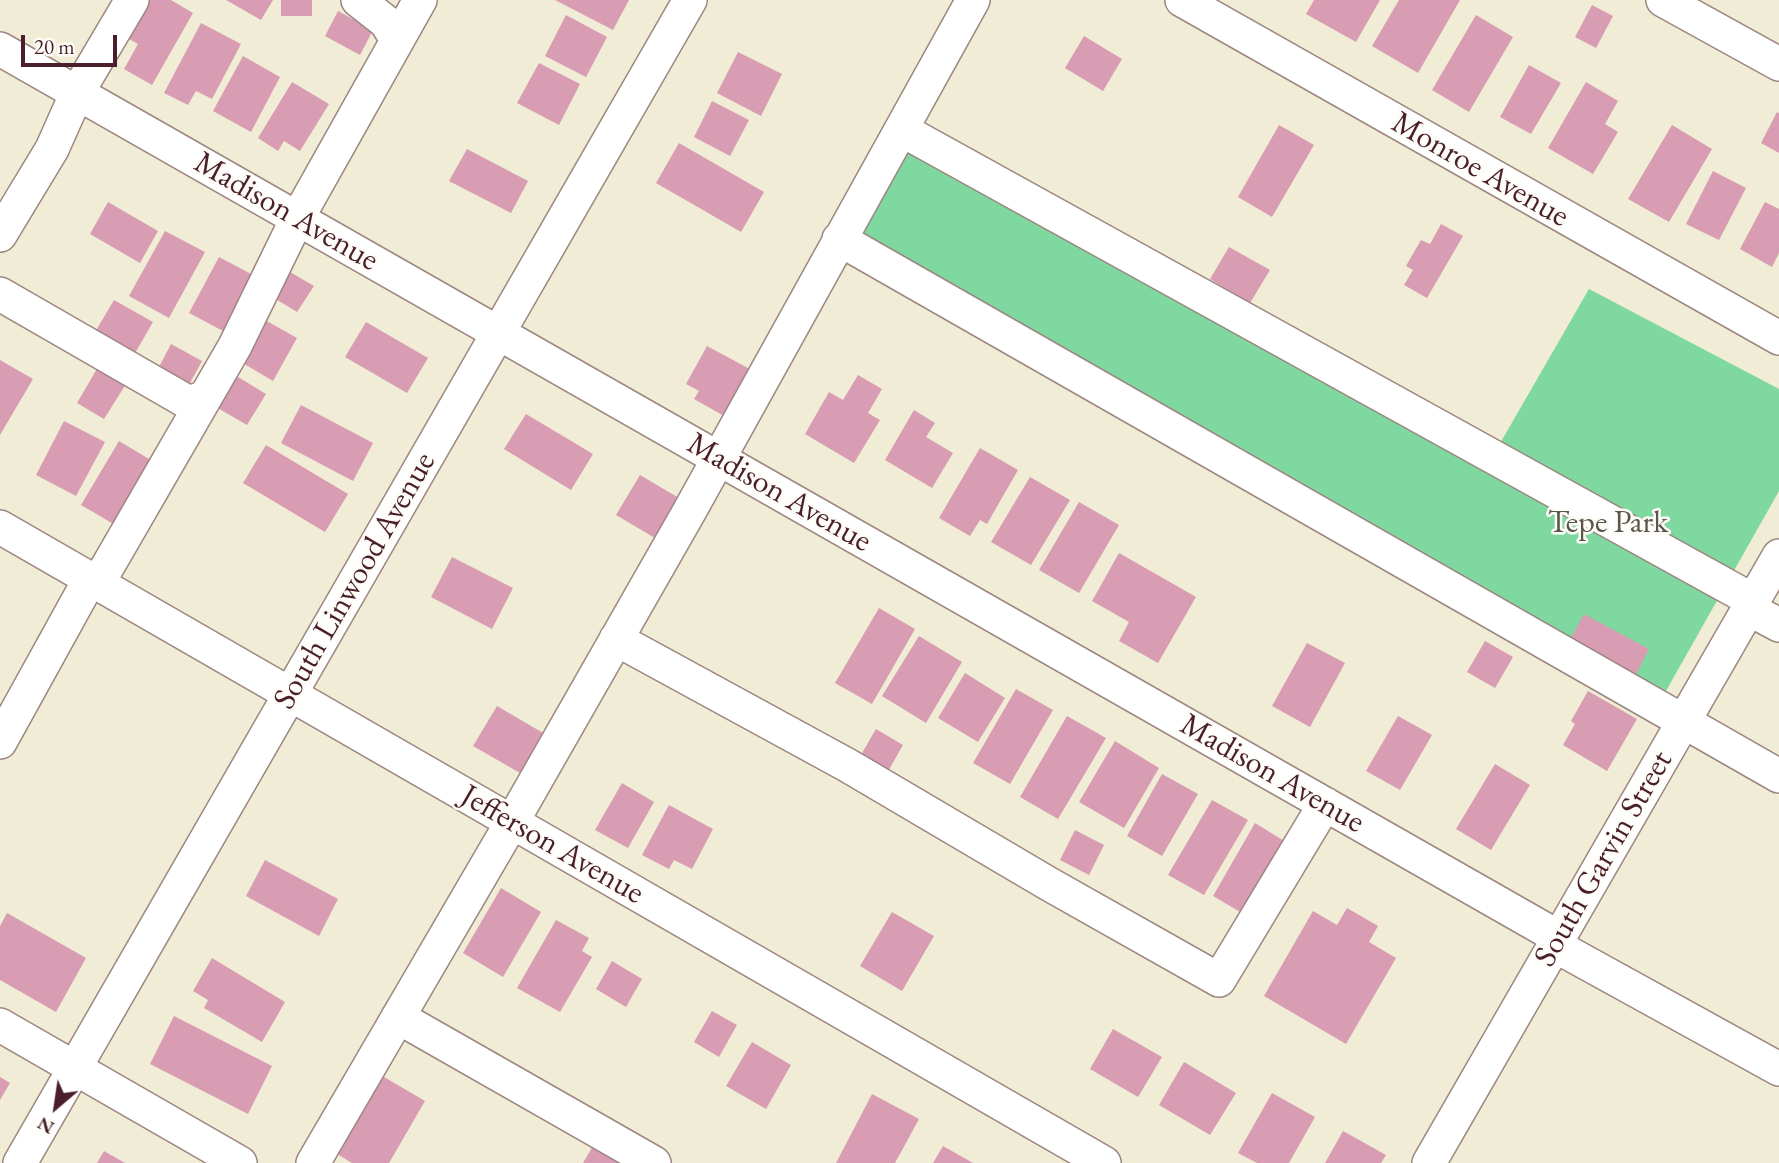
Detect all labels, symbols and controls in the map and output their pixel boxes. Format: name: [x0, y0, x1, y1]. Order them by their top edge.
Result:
scale bar: [24, 21, 121, 65]
text: 20 m: [34, 33, 75, 60]
street label: Monroe Avenue: [1385, 104, 1575, 236]
street label: Madison Avenue: [187, 144, 385, 280]
street label: Madison Avenue: [680, 425, 878, 561]
street label: South Linwood Avenue: [266, 446, 444, 716]
park label: Tepe Park: [1548, 504, 1668, 542]
street label: Madison Avenue: [1173, 706, 1371, 842]
street label: South Garvin Street: [1527, 744, 1681, 974]
street label: Jefferson Avenue: [453, 777, 651, 913]
north arrow: [21, 1072, 91, 1142]
text: N: [33, 1111, 58, 1140]

